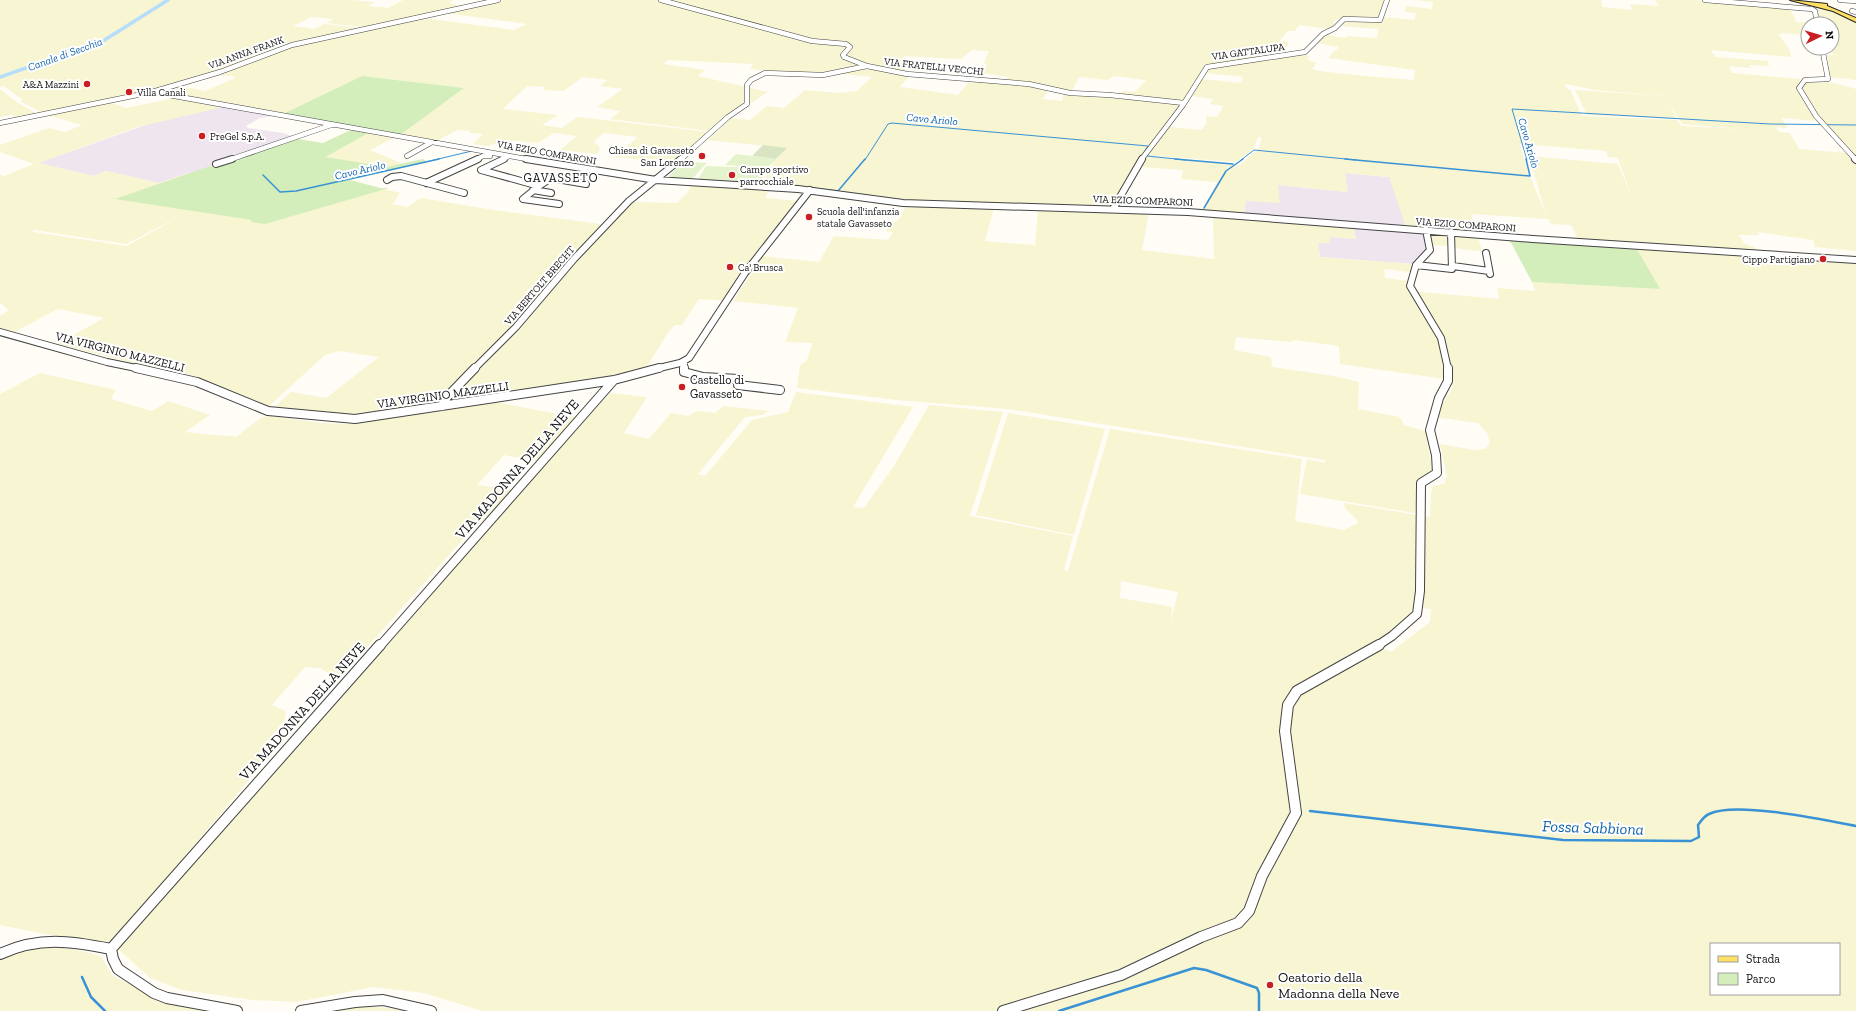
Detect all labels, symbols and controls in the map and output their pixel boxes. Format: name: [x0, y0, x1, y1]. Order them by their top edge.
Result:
north arrow: [1800, 16, 1840, 56]
text: N: [1823, 30, 1836, 41]
street label: VIA ANNA FRANK: [206, 34, 286, 72]
water label: Canale di Secchia: [26, 35, 105, 74]
street label: VIA GATTALUPA: [1210, 41, 1286, 63]
street label: VIA FRATELLI VECCHI: [883, 56, 984, 78]
place label: A&A Mazzini: [23, 79, 79, 91]
marker: A&A Mazzini: [82, 79, 92, 89]
marker: Villa Canali: [124, 87, 134, 97]
place label: Villa Canali: [136, 87, 186, 99]
water label: Cavo Ariolo: [906, 111, 958, 128]
water label: Cavo Ariolo: [1515, 117, 1542, 170]
marker: PreGel S.p.A.: [197, 131, 207, 141]
place label: PreGel S.p.A.: [210, 131, 264, 143]
street label: VIA EZIO COMPARONI: [495, 138, 597, 168]
place label: Chiesa di Gavasseto San Lorenzo: [609, 145, 694, 169]
marker: Chiesa di Gavasseto San Lorenzo: [697, 151, 707, 161]
water label: Cavo Ariolo: [333, 158, 387, 183]
place label: Campo sportivo parrocchiale: [740, 164, 808, 188]
marker: Campo sportivo parrocchiale: [727, 170, 737, 180]
district label: GAVASSETO: [524, 171, 598, 185]
street label: VIA EZIO COMPARONI: [1092, 193, 1193, 209]
place label: Scuola dell'infanzia statale Gavasseto: [817, 206, 900, 230]
marker: Scuola dell'infanzia statale Gavasseto: [804, 212, 814, 222]
street label: VIA EZIO COMPARONI: [1414, 215, 1516, 234]
street label: VIA BERTOLT BRECHT: [501, 244, 577, 328]
place label: Cippo Partigiano: [1742, 254, 1815, 266]
marker: Cippo Partigiano: [1818, 254, 1828, 264]
marker: Ca' Brusca: [725, 262, 735, 272]
place label: Ca' Brusca: [738, 262, 783, 274]
street label: VIA VIRGINIO MAZZELLI: [53, 329, 186, 375]
place label: Castello di Gavasseto: [690, 373, 745, 401]
street label: VIA VIRGINIO MAZZELLI: [375, 379, 510, 411]
marker: Castello di Gavasseto: [677, 382, 687, 392]
street label: VIA MADONNA DELLA NEVE: [451, 396, 583, 543]
street label: VIA MADONNA DELLA NEVE: [235, 639, 369, 785]
water label: Fossa Sabbiona: [1542, 816, 1644, 839]
legend: [1710, 943, 1840, 995]
text: Strada: [1746, 952, 1780, 966]
place label: Oeatorio della Madonna della Neve: [1278, 969, 1400, 1002]
text: Parco: [1746, 972, 1775, 986]
marker: Oeatorio della Madonna della Neve: [1265, 980, 1275, 990]

